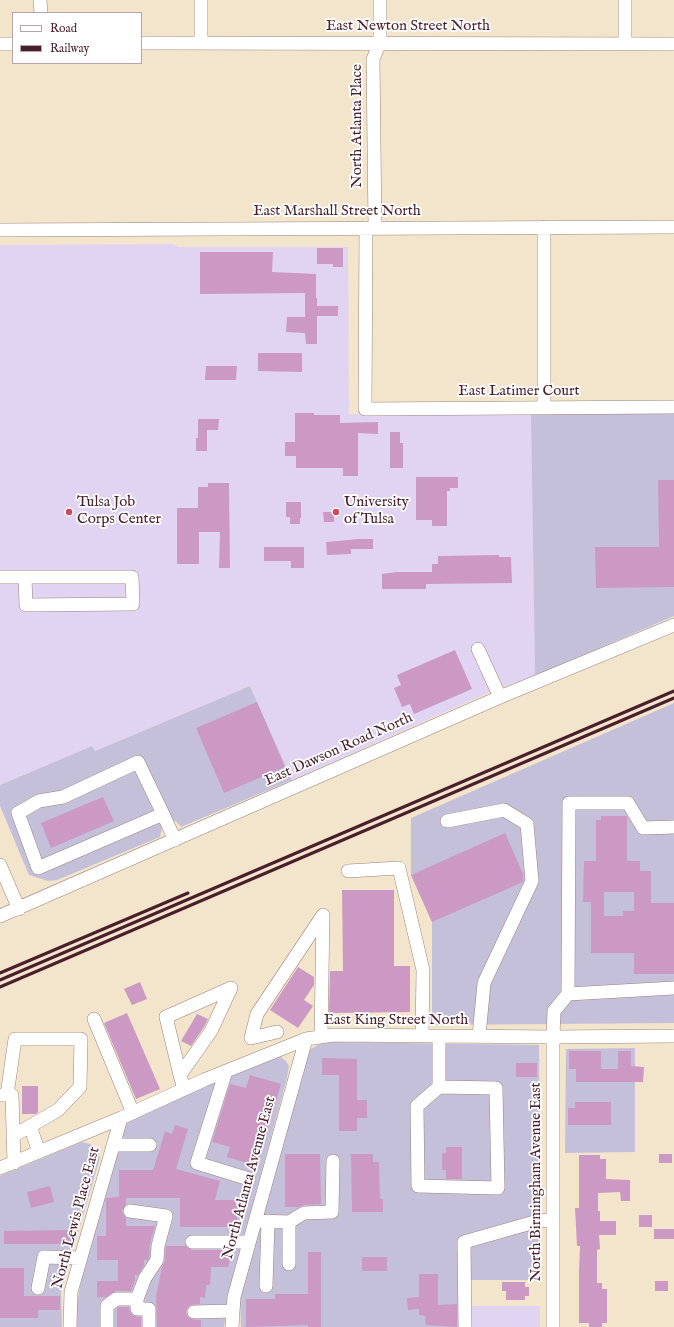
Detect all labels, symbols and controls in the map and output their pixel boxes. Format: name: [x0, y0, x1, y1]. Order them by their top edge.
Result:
legend: [12, 12, 142, 64]
street label: East Newton Street North: [326, 18, 490, 36]
text: Road: [50, 21, 77, 36]
text: Railway: [50, 41, 89, 56]
street label: North Atlanta Place: [349, 64, 367, 188]
street label: East Marshall Street North: [253, 203, 421, 221]
street label: East Latimer Court: [458, 383, 580, 401]
place label: Tulsa Job Corps Center: [77, 494, 161, 529]
place label: University of Tulsa: [344, 494, 409, 529]
marker: Tulsa Job Corps Center: [64, 507, 74, 517]
marker: University of Tulsa: [331, 507, 341, 517]
street label: East Dawson Road North: [262, 709, 416, 791]
street label: East King Street North: [324, 1012, 468, 1030]
street label: North Birmingham Avenue East: [528, 1082, 546, 1282]
street label: North Atlanta Avenue East: [220, 1095, 280, 1261]
street label: North Lewis Place East: [49, 1145, 105, 1291]

